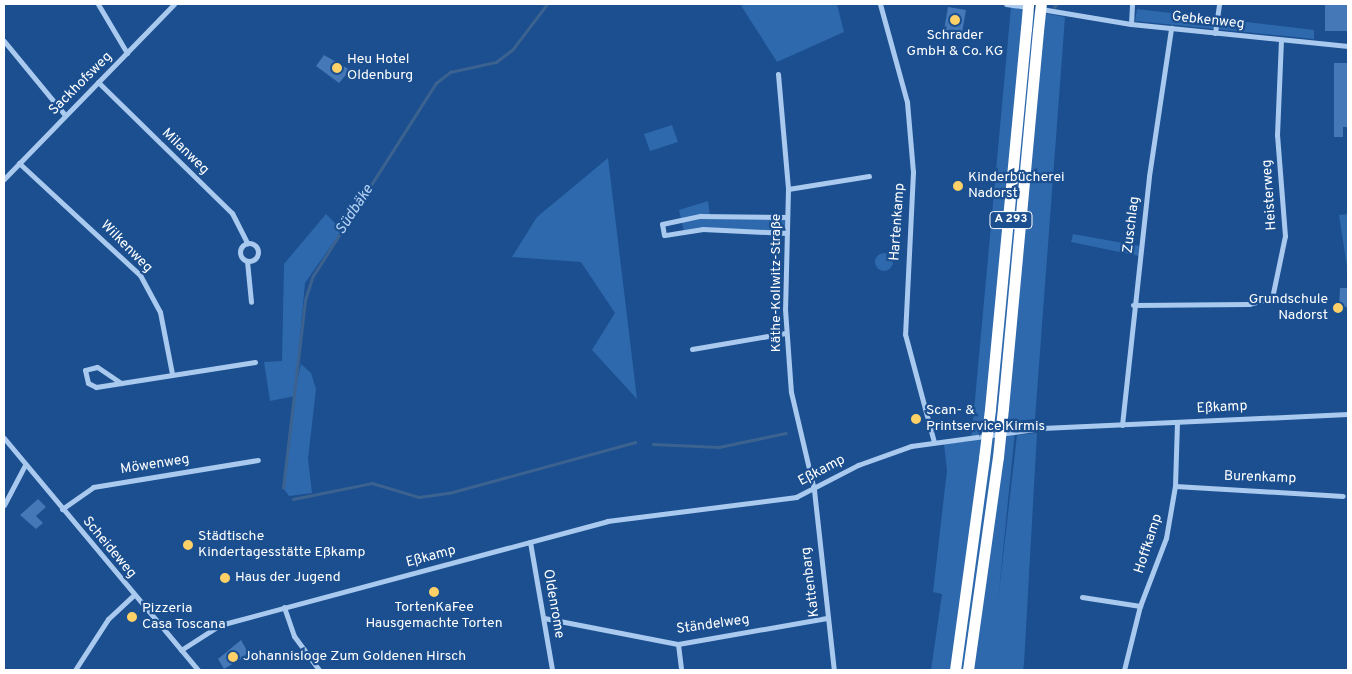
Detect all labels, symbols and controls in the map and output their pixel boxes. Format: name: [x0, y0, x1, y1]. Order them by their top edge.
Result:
street label: Gebkenweg: [1171, 9, 1245, 33]
marker: Schrader GmbH & Co. KG: [949, 14, 961, 26]
place label: Schrader GmbH & Co. KG: [907, 28, 1003, 60]
street label: Sackhofsweg: [46, 49, 116, 119]
place label: Heu Hotel Oldenburg: [347, 52, 413, 84]
marker: Heu Hotel Oldenburg: [331, 62, 343, 74]
street label: Milanweg: [158, 125, 212, 179]
street label: Heisterweg: [1259, 159, 1281, 231]
place label: Kinderbücherei Nadorst: [968, 170, 1065, 202]
marker: Kinderbücherei Nadorst: [952, 180, 964, 192]
water label: Südbäke: [332, 182, 378, 238]
street label: Hartenkamp: [887, 183, 909, 261]
street label: Zuschlag: [1120, 196, 1144, 254]
road number: A 293: [988, 210, 1034, 230]
street label: Käthe-Kollwitz-Straße: [769, 214, 785, 352]
street label: Wilkenweg: [96, 217, 156, 277]
place label: Grundschule Nadorst: [1249, 292, 1328, 324]
marker: Grundschule Nadorst: [1332, 302, 1344, 314]
street label: Eßkamp: [1196, 398, 1248, 418]
place label: Scan- & Printservice Kirmis: [926, 403, 1045, 436]
marker: Scan- & Printservice Kirmis: [910, 413, 922, 425]
street label: Möwenweg: [119, 451, 191, 479]
street label: Eßkamp: [796, 452, 848, 490]
street label: Burenkamp: [1224, 468, 1296, 488]
street label: Hoffkamp: [1131, 512, 1167, 576]
street label: Scheideweg: [78, 514, 140, 582]
place label: Städtische Kindertagesstätte Eßkamp: [198, 529, 365, 562]
marker: Städtische Kindertagesstätte Eßkamp: [182, 539, 194, 551]
street label: Eßkamp: [404, 542, 458, 572]
street label: Kattenbarg: [798, 546, 824, 618]
street label: Oldenrome: [539, 568, 567, 640]
place label: Haus der Jugend: [235, 570, 341, 586]
marker: Haus der Jugend: [219, 572, 231, 584]
marker: TortenKaFee Hausgemachte Torten: [428, 586, 440, 598]
place label: TortenKaFee Hausgemachte Torten: [365, 600, 503, 632]
place label: Pizzeria Casa Toscana: [142, 601, 226, 634]
marker: Pizzeria Casa Toscana: [126, 611, 138, 623]
street label: Ständelweg: [675, 612, 751, 638]
place label: Johannisloge Zum Goldenen Hirsch: [243, 649, 466, 665]
marker: Johannisloge Zum Goldenen Hirsch: [227, 651, 239, 663]

